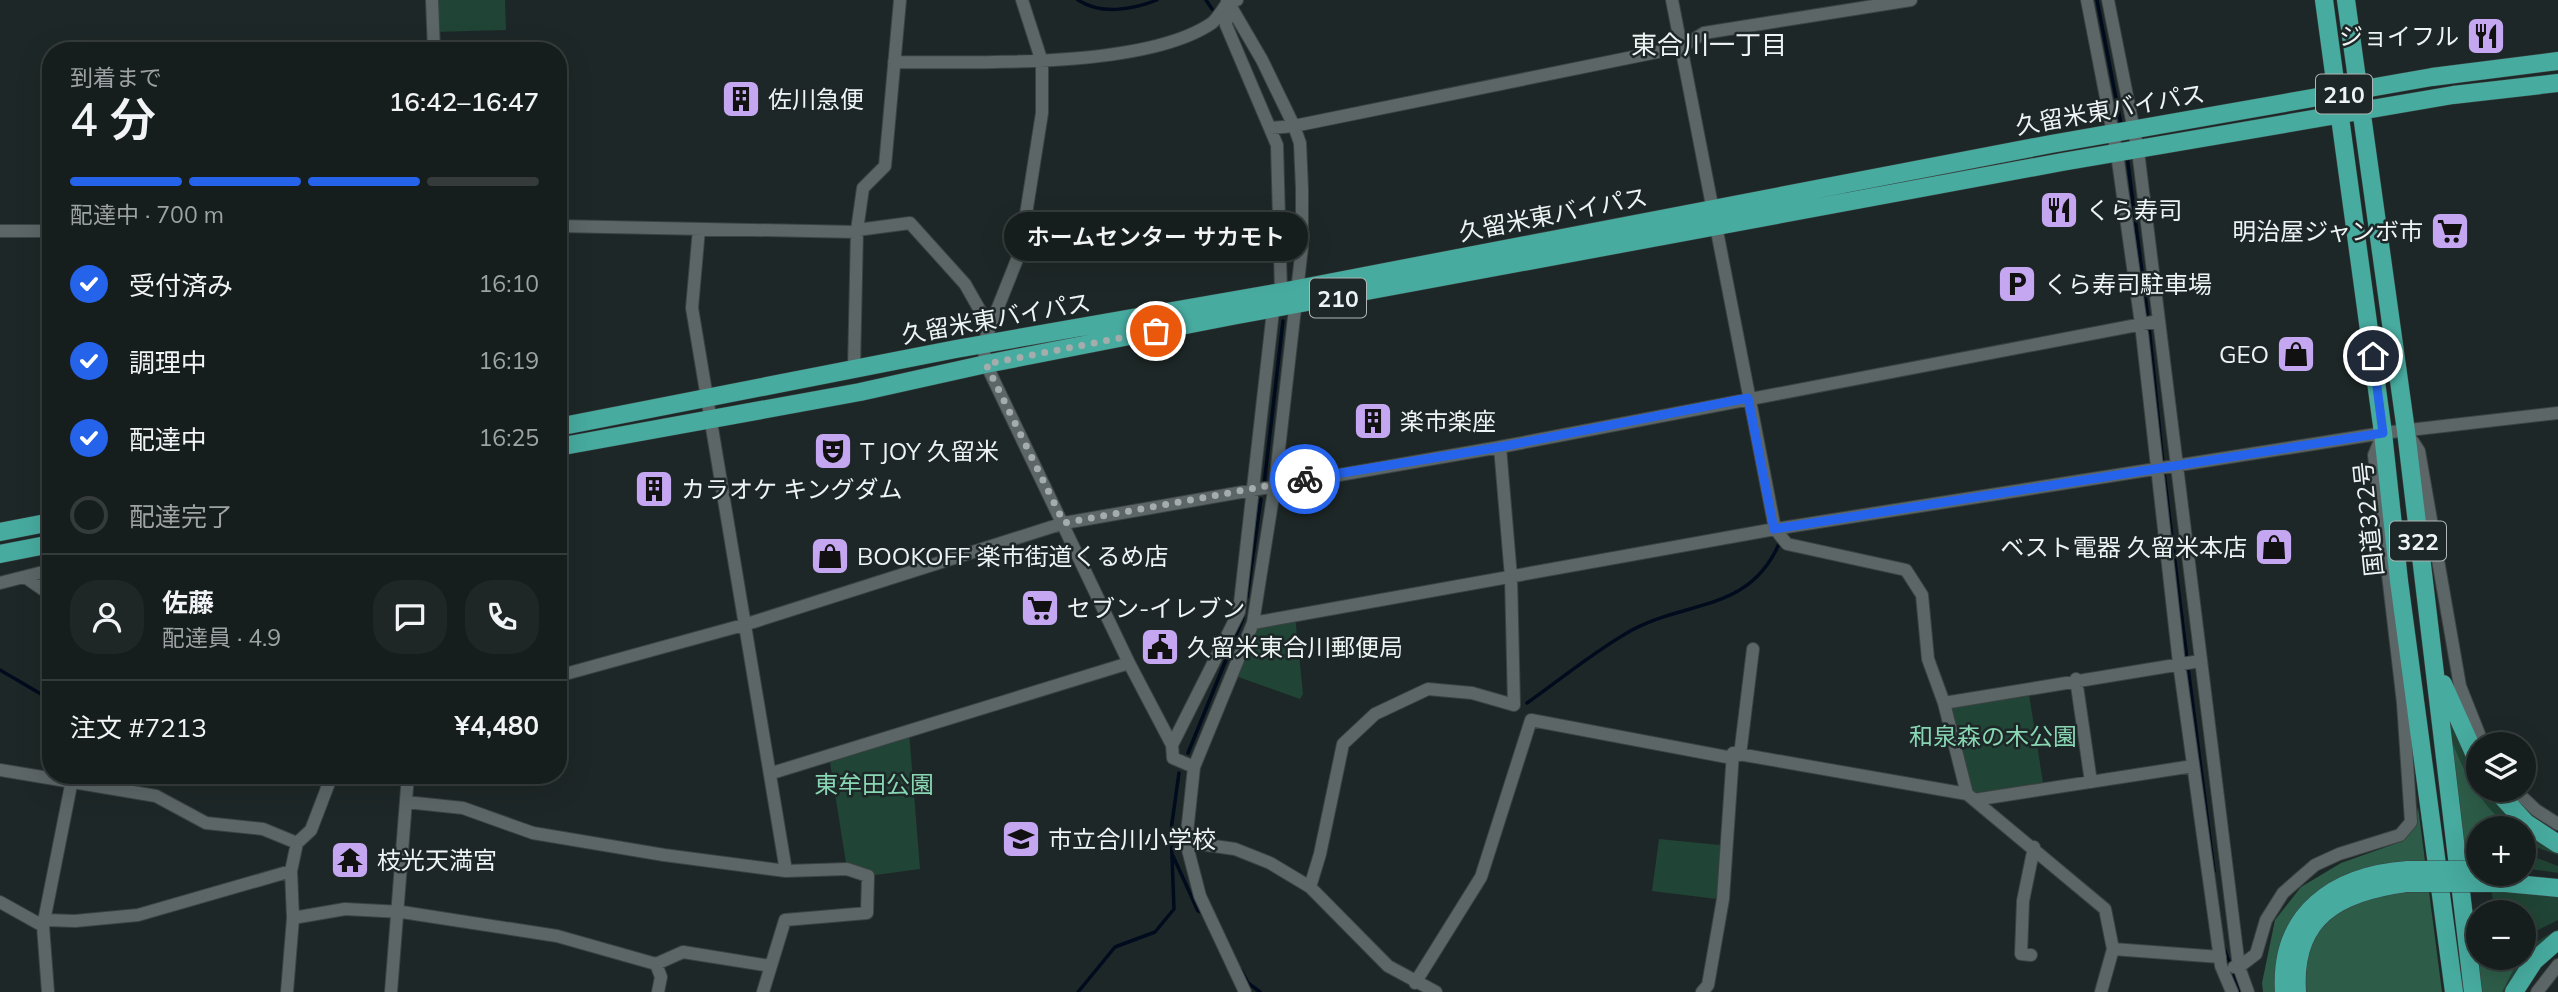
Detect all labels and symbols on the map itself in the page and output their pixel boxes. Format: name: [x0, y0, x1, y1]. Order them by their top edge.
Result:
restaurant icon: ジョイフル: [2465, 15, 2507, 57]
place label: ジョイフル: [2339, 21, 2459, 51]
district label: 東合川一丁目: [1631, 28, 1787, 61]
road number: 210: [2316, 74, 2372, 114]
building icon: 佐川急便: [720, 78, 762, 120]
street label: 久留米東バイパス: [2013, 78, 2207, 140]
place label: 佐川急便: [768, 84, 864, 114]
street label: 久留米東バイパス: [1456, 181, 1650, 247]
restaurant icon: くら寿司: [2038, 189, 2080, 231]
place label: くら寿司: [2086, 195, 2182, 225]
supermarket icon: 明治屋ジャンボ市: [2429, 210, 2471, 252]
callout: ホームセンター サカモト: [1004, 212, 1308, 261]
place label: 明治屋ジャンボ市: [2232, 216, 2423, 246]
parking icon: くら寿司駐車場: [1996, 263, 2038, 305]
place label: くら寿司駐車場: [2044, 269, 2212, 299]
road number: 210: [1310, 278, 1366, 318]
street label: 久留米東バイパス: [899, 287, 1093, 349]
pin: [1126, 301, 1186, 361]
pin: [2343, 326, 2403, 386]
shop icon: GEO: [2275, 333, 2317, 375]
place label: GEO: [2219, 339, 2269, 369]
building icon: 楽市楽座: [1352, 400, 1394, 442]
place label: 楽市楽座: [1400, 406, 1496, 436]
theatre icon: T JOY 久留米: [812, 430, 854, 472]
place label: T JOY 久留米: [860, 436, 999, 466]
courier: [1270, 444, 1340, 514]
street label: 国道322号: [2347, 460, 2389, 578]
building icon: カラオケ キングダム: [633, 468, 675, 510]
place label: カラオケ キングダム: [681, 474, 903, 504]
road number: 322: [2390, 522, 2446, 561]
shop icon: ベスト電器 久留米本店: [2253, 526, 2295, 568]
place label: ベスト電器 久留米本店: [2000, 532, 2247, 562]
shop icon: BOOKOFF 楽市街道くるめ店: [809, 535, 851, 577]
place label: BOOKOFF 楽市街道くるめ店: [857, 541, 1168, 571]
supermarket icon: セブン-イレブン: [1019, 587, 1061, 629]
place label: セブン-イレブン: [1067, 593, 1245, 623]
public building icon: 久留米東合川郵便局: [1139, 626, 1181, 668]
place label: 久留米東合川郵便局: [1187, 632, 1403, 662]
park label: 和泉森の木公園: [1909, 721, 2077, 751]
park label: 東牟田公園: [814, 769, 934, 799]
school or university icon: 市立合川小学校: [1000, 818, 1042, 860]
place label: 市立合川小学校: [1048, 824, 1216, 854]
temple icon: 枝光天満宮: [329, 839, 371, 881]
place label: 枝光天満宮: [377, 845, 497, 875]

